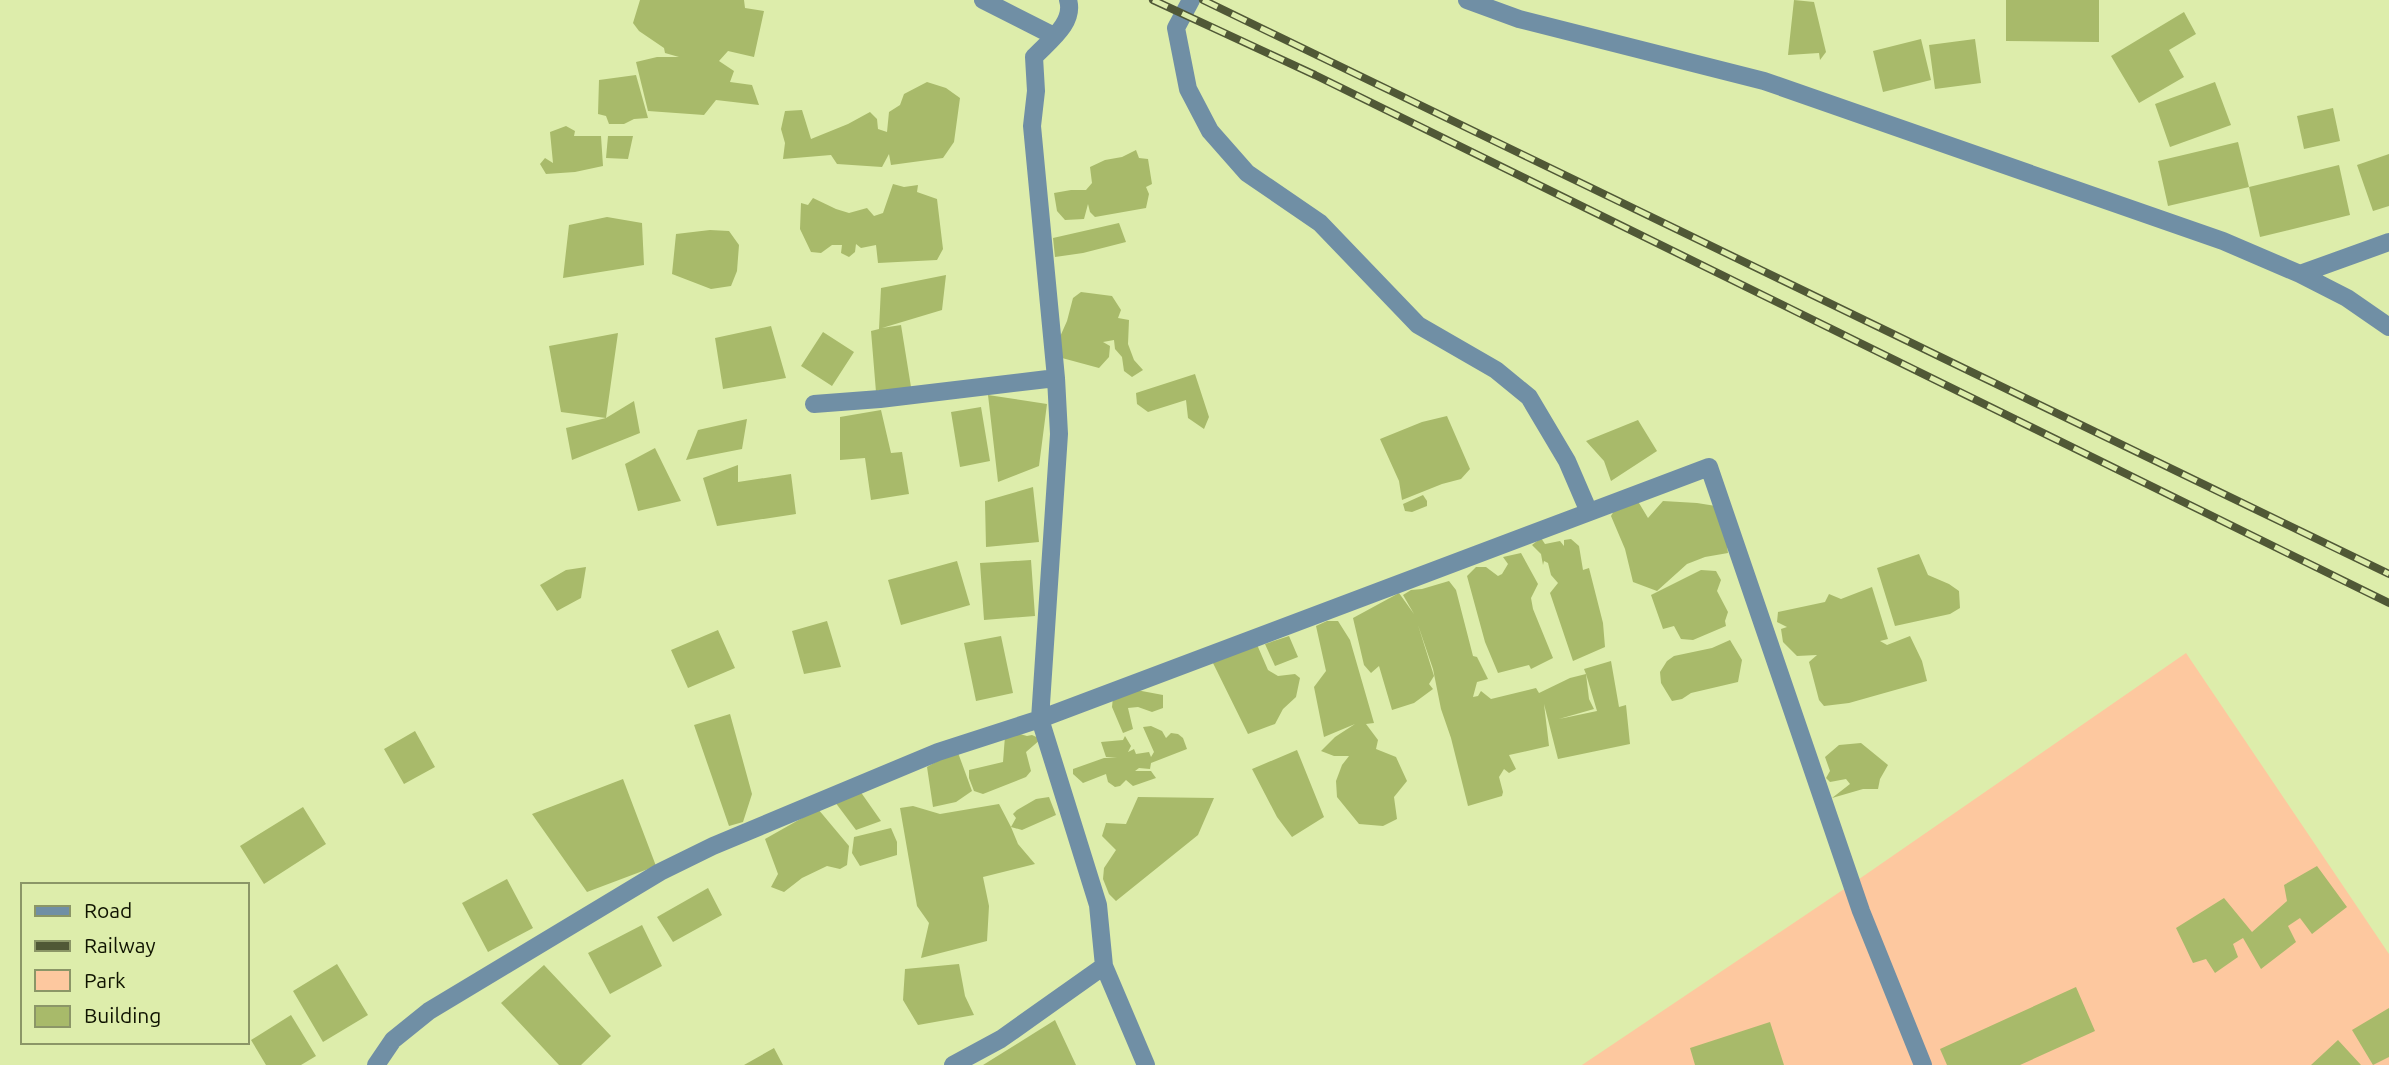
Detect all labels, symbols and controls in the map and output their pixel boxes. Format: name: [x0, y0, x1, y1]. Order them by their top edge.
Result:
legend: [21, 883, 248, 1044]
text: Road: [84, 898, 132, 922]
text: Railway: [84, 933, 156, 957]
text: Park: [84, 968, 126, 992]
text: Building: [84, 1003, 161, 1027]

